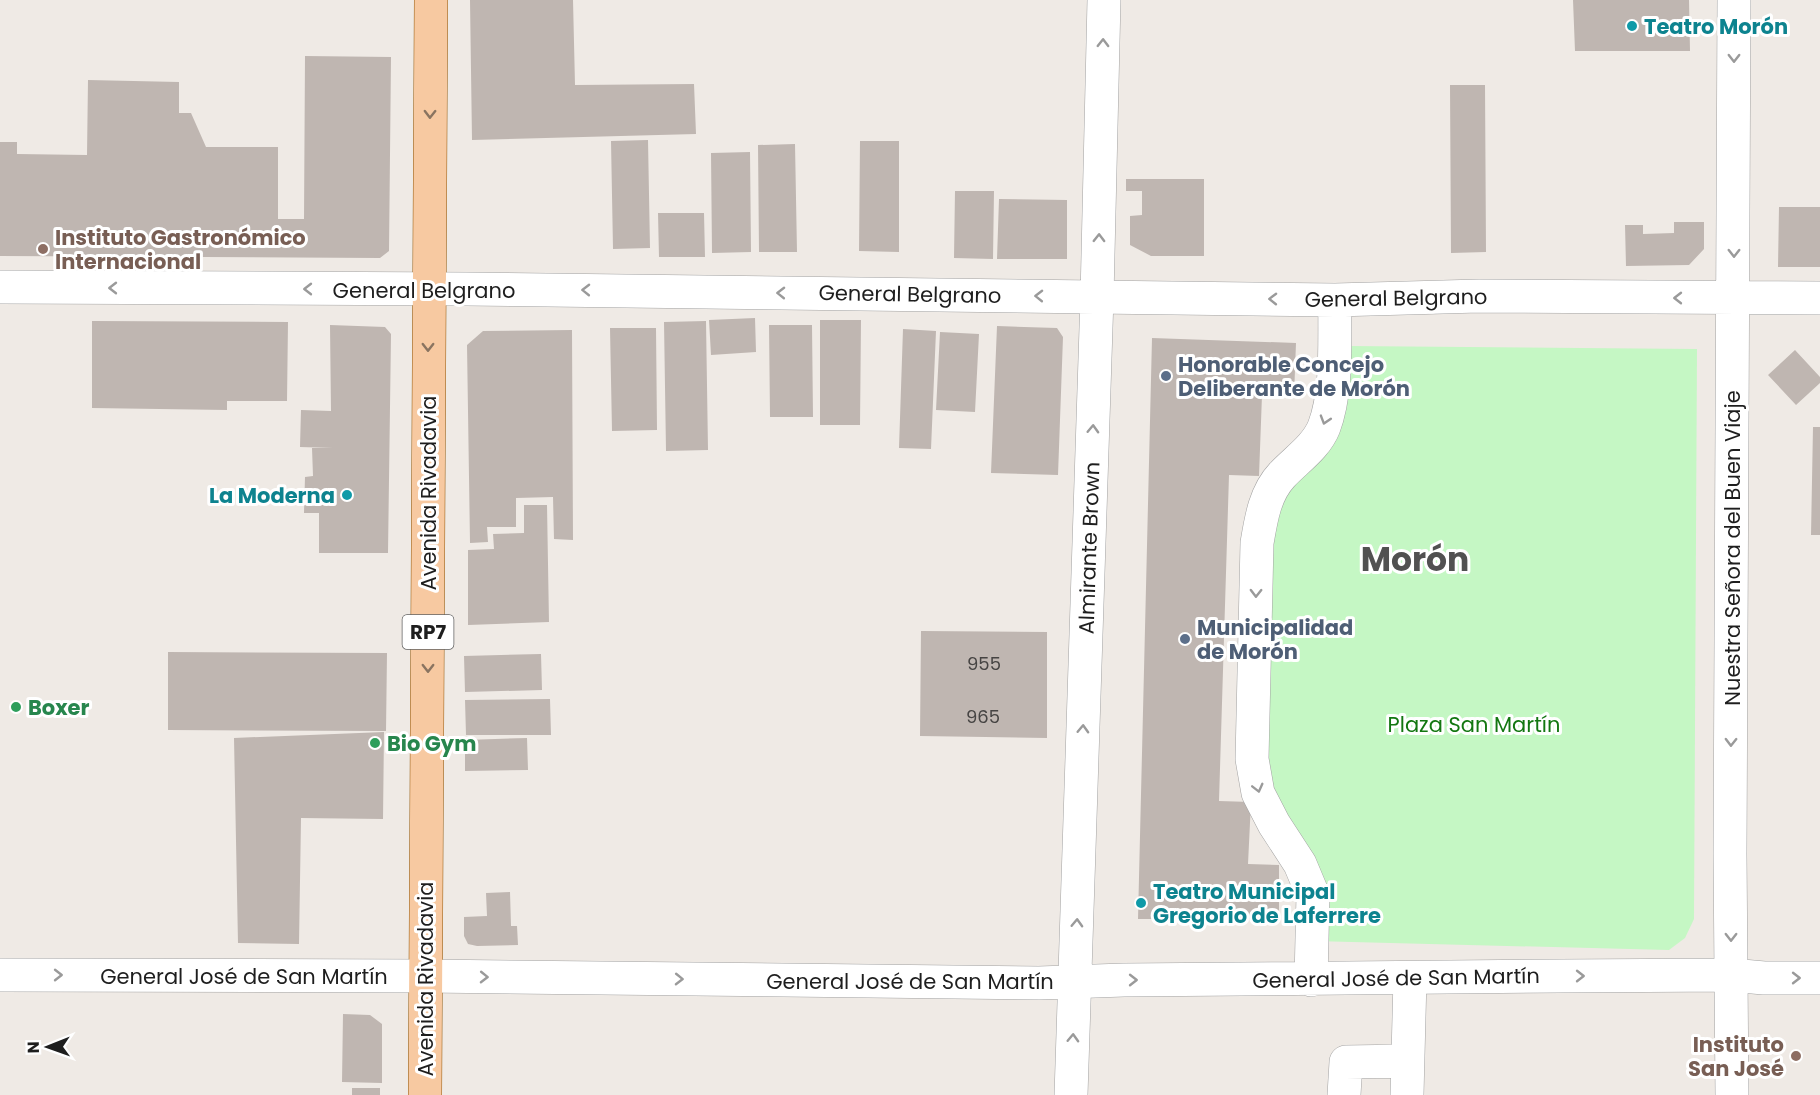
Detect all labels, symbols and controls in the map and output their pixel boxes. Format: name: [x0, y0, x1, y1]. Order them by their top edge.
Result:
place label: Teatro Morón: [1644, 12, 1788, 41]
marker: Teatro Morón: [1625, 19, 1639, 33]
one-way arrow: [1097, 39, 1109, 48]
one-way arrow: [1728, 54, 1740, 63]
one-way arrow: [423, 110, 436, 119]
place label: Instituto Gastronómico Internacional: [55, 223, 306, 276]
one-way arrow: [1092, 234, 1105, 243]
marker: Instituto Gastronómico Internacional: [36, 242, 50, 256]
one-way arrow: [1728, 249, 1740, 258]
street label: General Belgrano: [333, 276, 515, 305]
street label: General Belgrano: [818, 278, 1002, 310]
one-way arrow: [109, 282, 118, 294]
street label: General Belgrano: [1304, 282, 1488, 314]
one-way arrow: [304, 283, 313, 295]
one-way arrow: [581, 284, 590, 296]
one-way arrow: [776, 287, 785, 299]
one-way arrow: [1034, 290, 1043, 302]
one-way arrow: [1673, 292, 1682, 304]
one-way arrow: [1268, 293, 1277, 305]
one-way arrow: [422, 343, 434, 352]
place label: Honorable Concejo Deliberante de Morón: [1178, 350, 1410, 403]
marker: Honorable Concejo Deliberante de Morón: [1159, 369, 1173, 383]
street label: Nuestra Señora del Buen Viaje: [1718, 390, 1747, 706]
street label: Avenida Rivadavia: [414, 395, 443, 591]
one-way arrow: [1320, 414, 1332, 425]
one-way arrow: [1087, 424, 1099, 433]
street label: Almirante Brown: [1071, 461, 1107, 635]
place label: La Moderna: [209, 481, 335, 510]
marker: La Moderna: [340, 488, 354, 502]
district label: Morón: [1361, 536, 1469, 583]
one-way arrow: [1250, 589, 1262, 598]
place label: Municipalidad de Morón: [1197, 613, 1353, 666]
road number: RP7: [402, 615, 454, 649]
marker: Municipalidad de Morón: [1178, 632, 1192, 646]
house number: 955: [967, 651, 1001, 676]
one-way arrow: [422, 664, 434, 673]
place label: Boxer: [28, 693, 90, 722]
marker: Boxer: [9, 700, 23, 714]
house number: 965: [966, 704, 1000, 729]
park label: Plaza San Martín: [1388, 710, 1560, 739]
one-way arrow: [1077, 724, 1090, 733]
place label: Bio Gym: [387, 729, 476, 758]
marker: Bio Gym: [368, 736, 382, 750]
one-way arrow: [1725, 738, 1737, 747]
one-way arrow: [1251, 782, 1263, 793]
place label: Teatro Municipal Gregorio de Laferrere: [1153, 877, 1381, 930]
street label: Avenida Rivadavia: [411, 881, 440, 1077]
marker: Teatro Municipal Gregorio de Laferrere: [1134, 896, 1148, 910]
one-way arrow: [1071, 919, 1083, 928]
one-way arrow: [1725, 933, 1737, 942]
street label: General José de San Martín: [1252, 961, 1540, 995]
street label: General José de San Martín: [100, 962, 388, 991]
street label: General José de San Martín: [766, 967, 1054, 996]
one-way arrow: [54, 969, 63, 981]
one-way arrow: [1576, 970, 1585, 982]
one-way arrow: [479, 971, 488, 983]
one-way arrow: [1792, 972, 1801, 984]
one-way arrow: [674, 973, 683, 985]
one-way arrow: [1129, 974, 1138, 986]
north arrow: [18, 1017, 78, 1077]
place label: Instituto San José: [1688, 1030, 1784, 1083]
one-way arrow: [1067, 1034, 1080, 1043]
text: N: [22, 1041, 45, 1053]
marker: Instituto San José: [1789, 1049, 1803, 1063]

